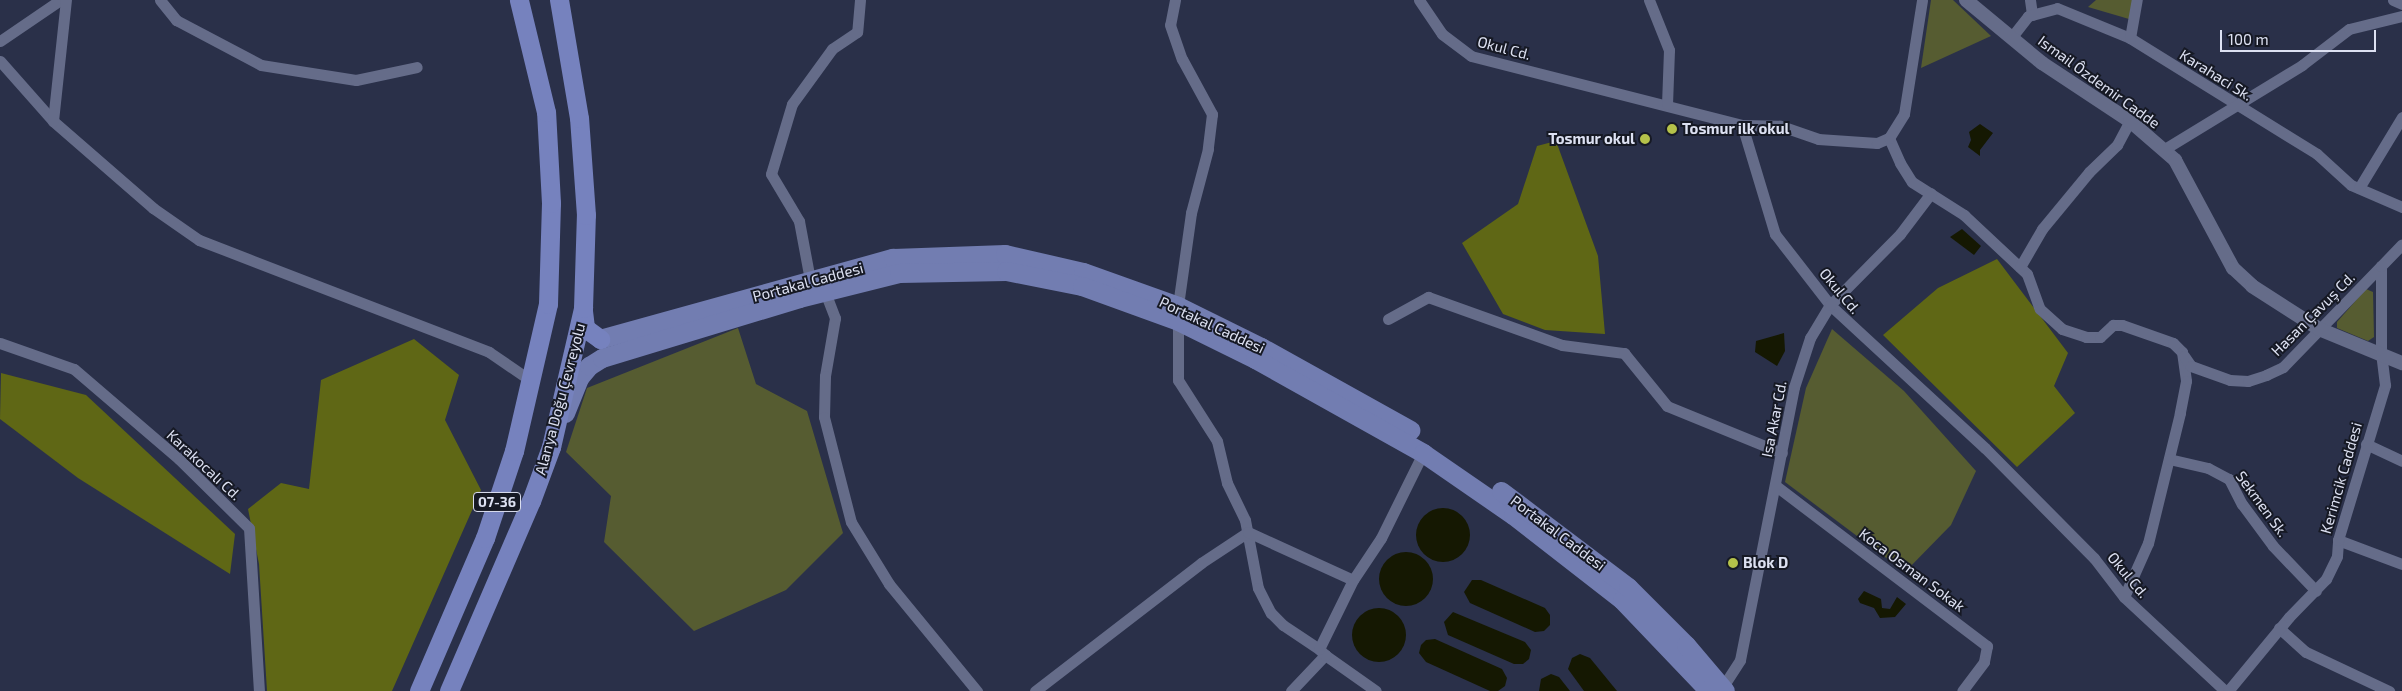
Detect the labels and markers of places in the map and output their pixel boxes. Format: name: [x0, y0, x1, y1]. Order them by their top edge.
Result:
place label: Tosmur ilk okul: [1682, 120, 1790, 138]
marker: Tosmur ilk okul: [1666, 123, 1678, 135]
place label: Tosmur okul: [1548, 130, 1635, 148]
marker: Tosmur okul: [1639, 133, 1651, 145]
place label: Blok D: [1743, 554, 1788, 572]
marker: Blok D: [1727, 557, 1739, 569]

